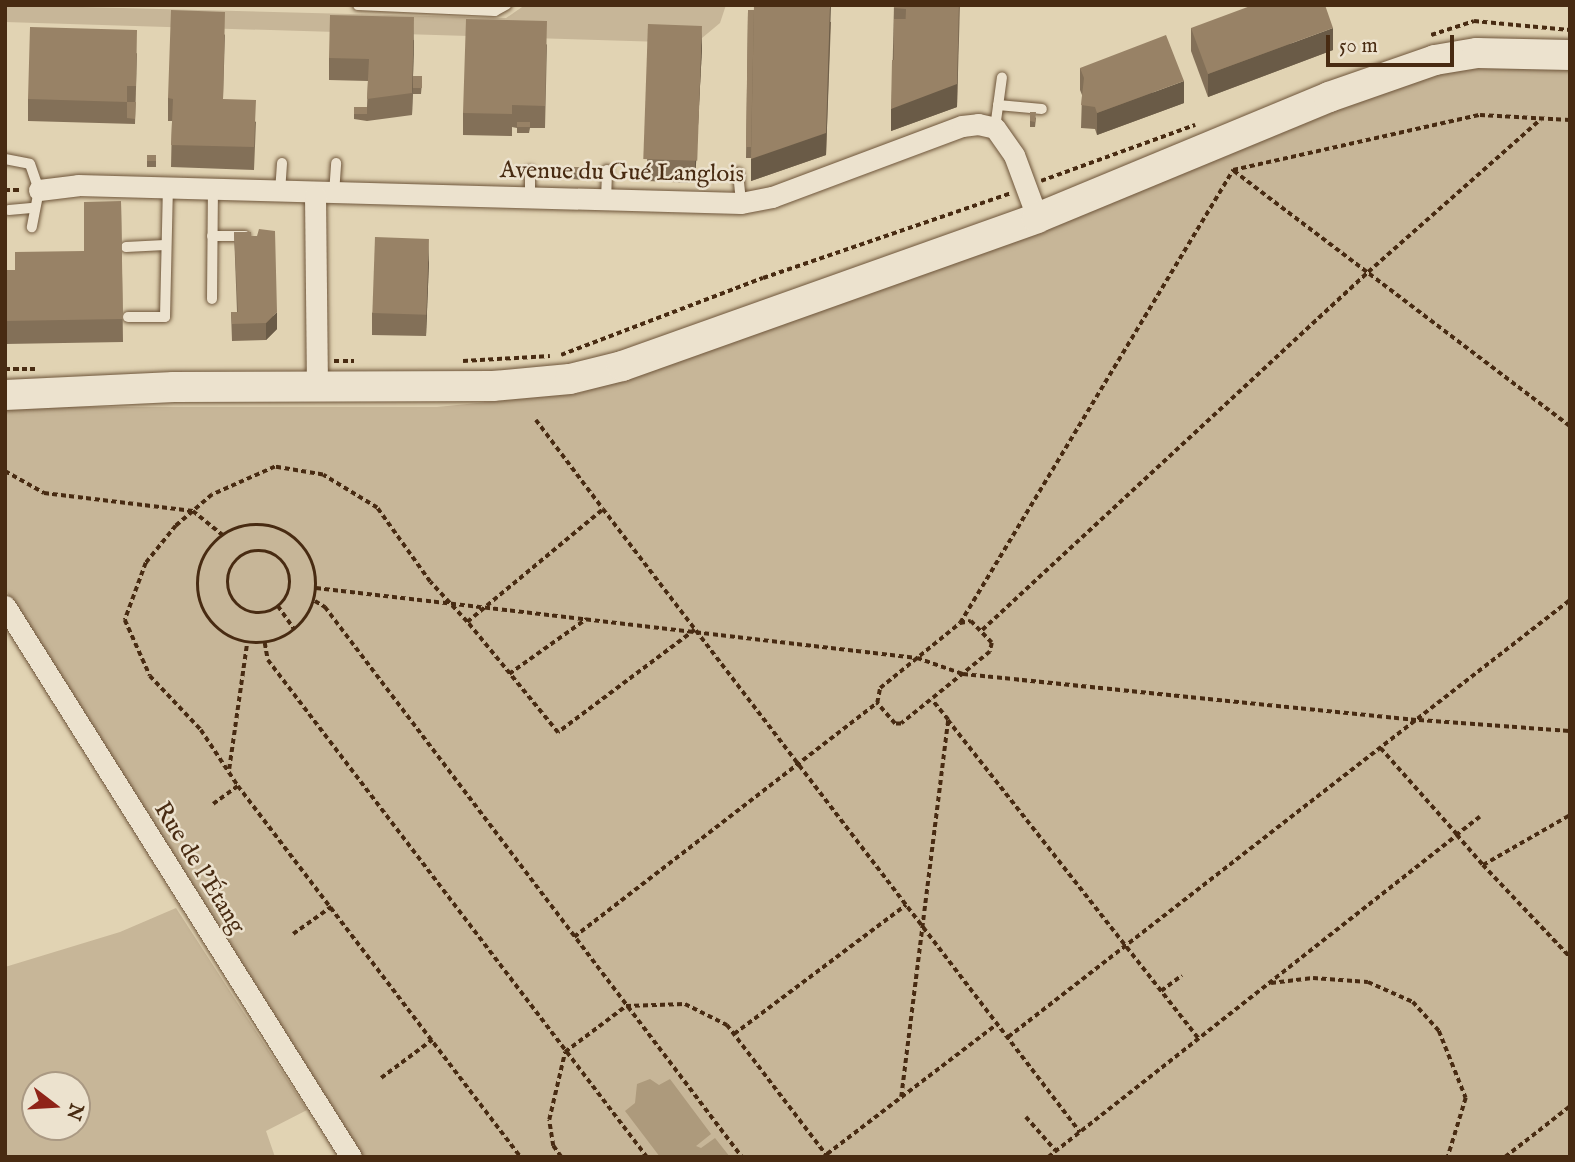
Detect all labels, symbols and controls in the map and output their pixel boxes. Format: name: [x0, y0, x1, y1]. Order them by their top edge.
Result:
scale bar: [1330, 21, 1458, 65]
text: 50 m: [1339, 33, 1378, 60]
street label: Avenue du Gué Langlois: [500, 156, 744, 190]
street label: Rue de l'Étang: [147, 797, 251, 939]
north arrow: [21, 1071, 91, 1141]
text: N: [60, 1100, 88, 1123]

